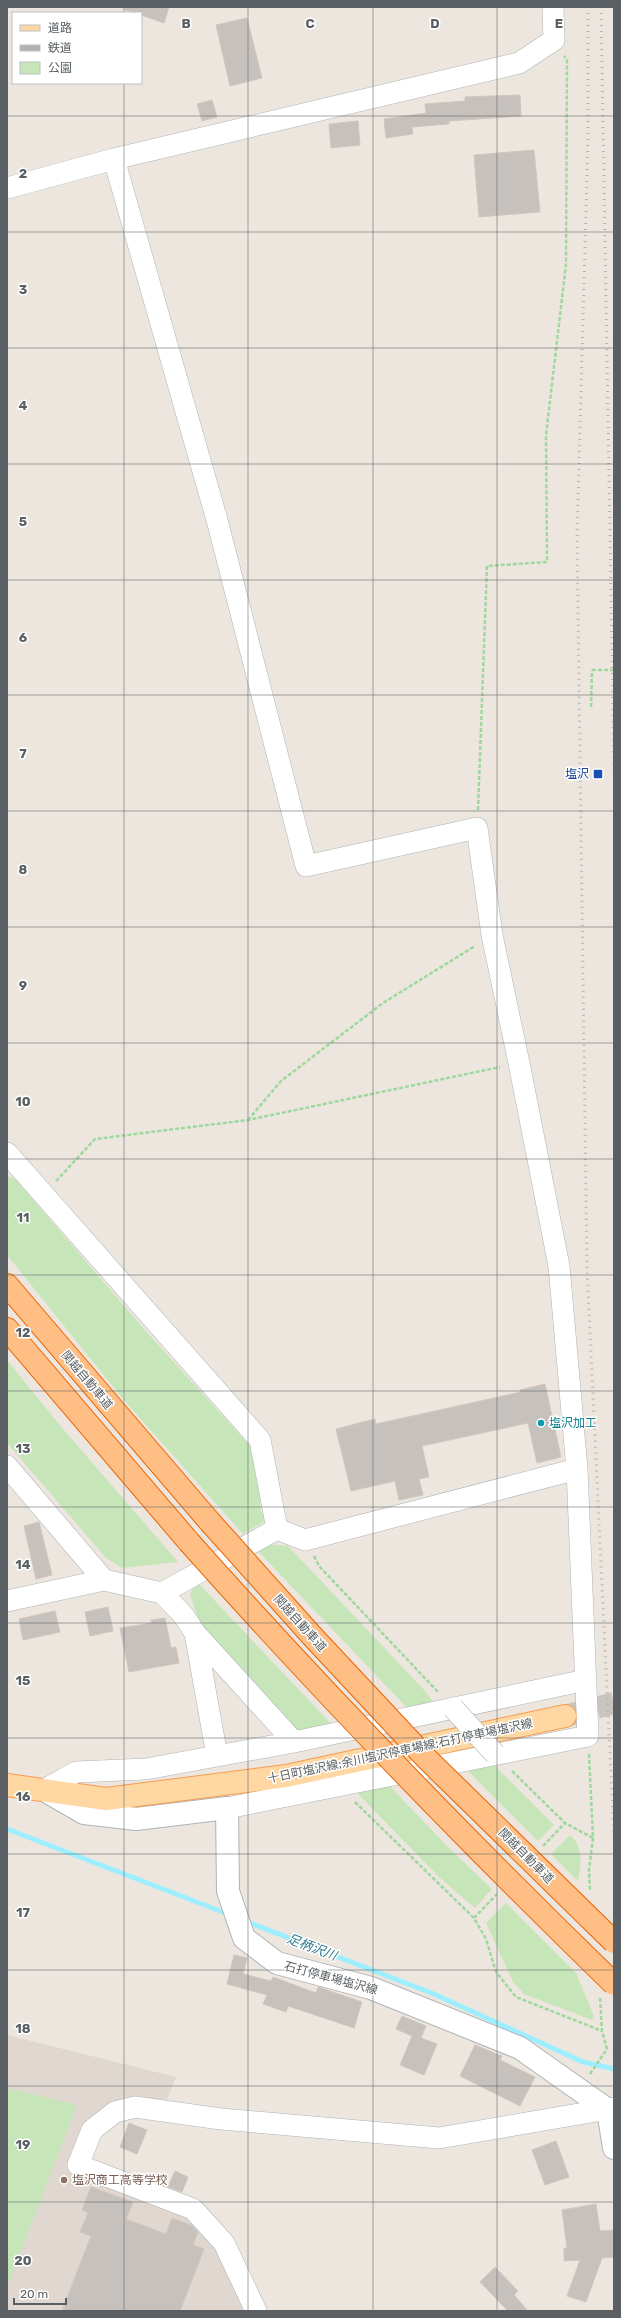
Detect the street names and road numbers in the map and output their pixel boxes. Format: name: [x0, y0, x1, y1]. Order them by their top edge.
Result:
street label: 関越自動車道: [58, 1348, 116, 1412]
street label: 関越自動車道: [271, 1592, 329, 1654]
street label: 十日町塩沢線;余川塩沢停車場線;石打停車場塩沢線: [266, 1716, 534, 1786]
street label: 関越自動車道: [496, 1826, 556, 1886]
street label: 石打停車場塩沢線: [283, 1959, 379, 1997]

